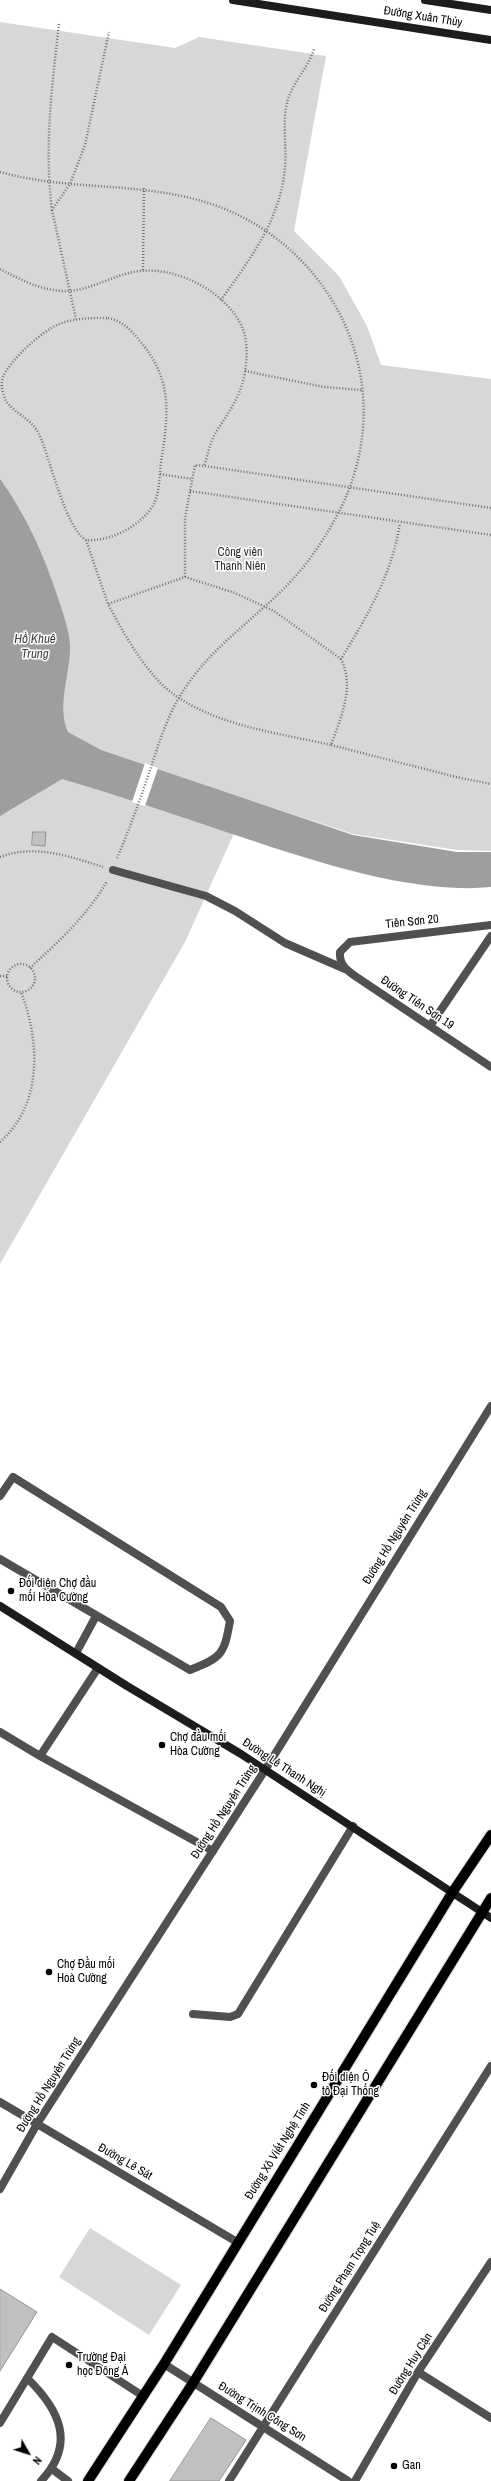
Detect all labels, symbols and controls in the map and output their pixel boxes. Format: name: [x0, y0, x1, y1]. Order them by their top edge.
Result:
street label: Đường Xuân Thủy: [383, 4, 463, 30]
park label: Công viên Thanh Niên: [214, 546, 266, 574]
water label: Hồ Khuê Trung: [14, 632, 56, 663]
street label: Tiên Sơn 20: [385, 912, 439, 932]
street label: Đường Tiên Sơn 19: [378, 973, 456, 1033]
street label: Đường Hồ Nguyên Trừng: [360, 1487, 430, 1587]
place label: Đối diện Chợ đầu mối Hòa Cường: [19, 1577, 96, 1605]
marker: Đối diện Chợ đầu mối Hòa Cường: [6, 1586, 16, 1596]
place label: Chợ đầu mối Hòa Cường: [170, 1731, 226, 1759]
street label: Đường Lê Thanh Nghị: [239, 1736, 329, 1800]
marker: Chợ đầu mối Hòa Cường: [157, 1740, 167, 1750]
street label: Đường Hồ Nguyên Trừng: [188, 1762, 260, 1862]
place label: Chợ Đầu mối Hoà Cường: [57, 1958, 115, 1986]
marker: Chợ Đầu mối Hoà Cường: [44, 1967, 54, 1977]
street label: Đường Hồ Nguyên Trừng: [14, 2035, 84, 2135]
place label: Đối diện Ô tô Đại Thống: [322, 2071, 379, 2099]
marker: Đối diện Ô tô Đại Thống: [309, 2080, 319, 2090]
street label: Đường Xô Viết Nghệ Tĩnh: [242, 2100, 314, 2202]
street label: Đường Lê Sát: [95, 2141, 155, 2183]
street label: Đường Phạm Trọng Tuệ: [316, 2219, 384, 2315]
street label: Đường Huy Cận: [386, 2330, 436, 2398]
place label: Trường Đại học Đông Á: [77, 2351, 128, 2379]
marker: Trường Đại học Đông Á: [64, 2360, 74, 2370]
street label: Đường Trịnh Công Sơn: [215, 2379, 309, 2445]
north arrow: [8, 2433, 48, 2473]
text: N: [30, 2454, 45, 2467]
place label: Gan: [402, 2459, 421, 2473]
marker: Gan: [389, 2461, 399, 2471]

